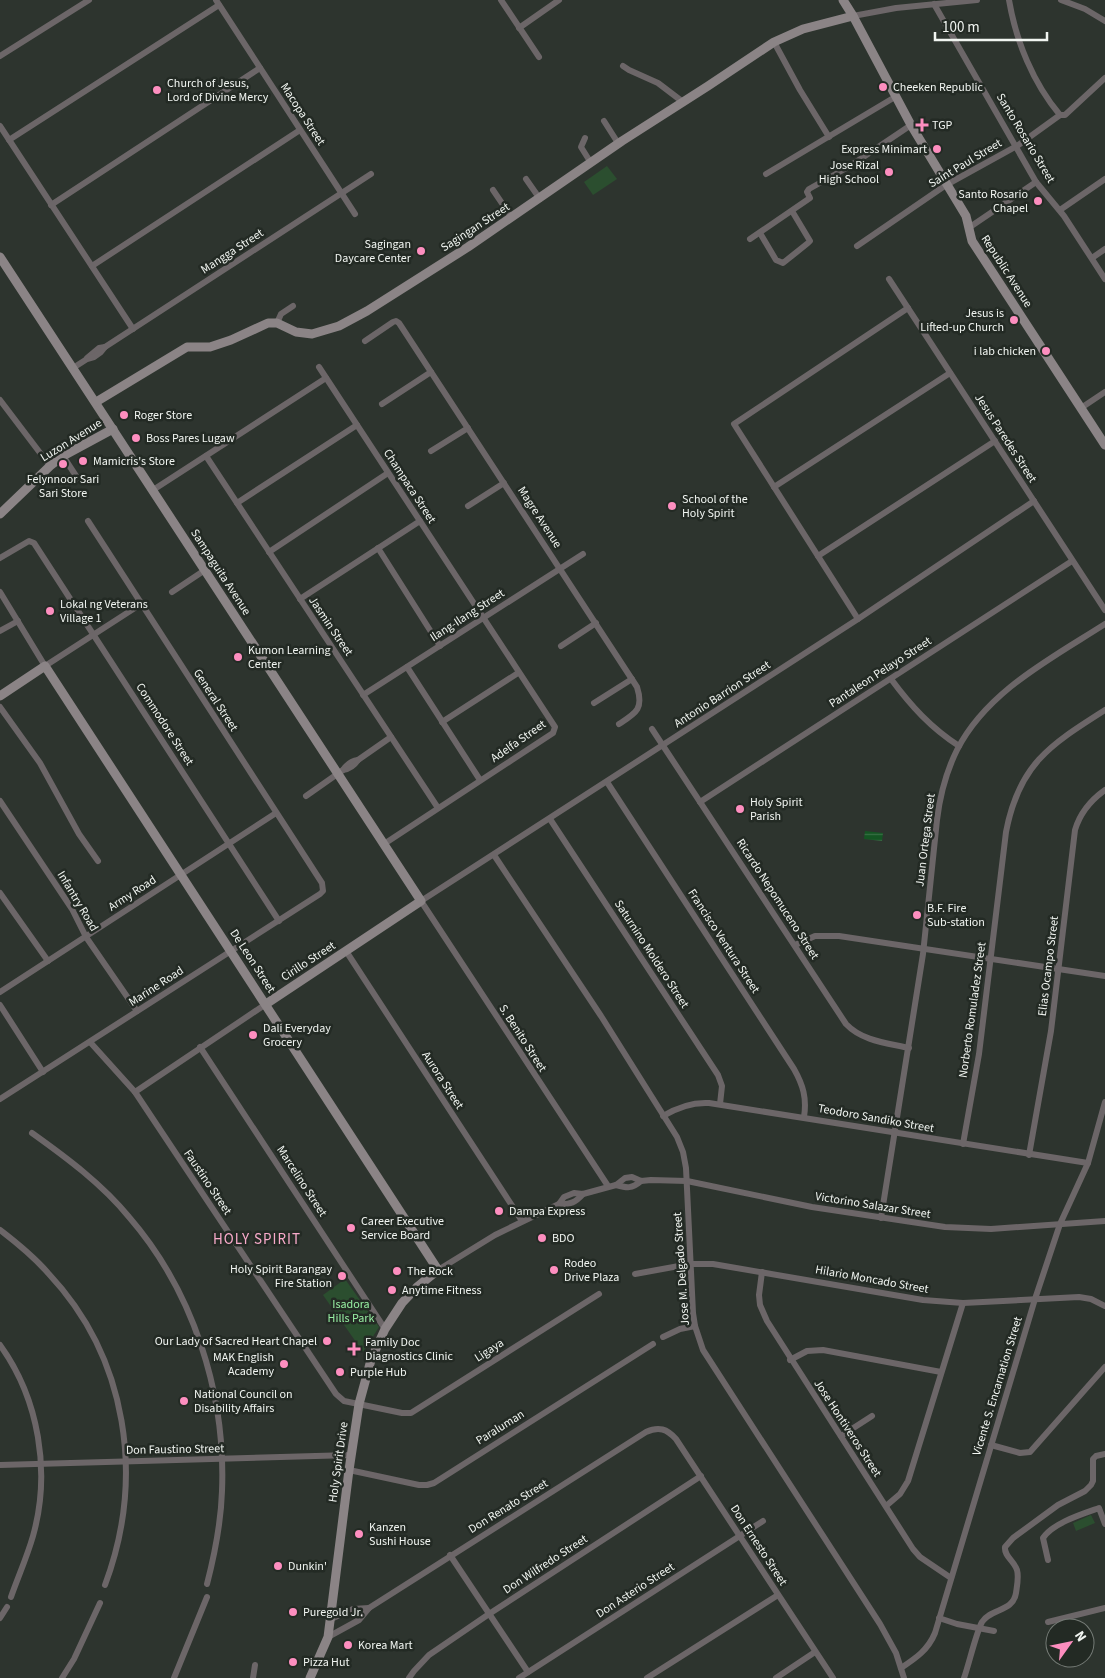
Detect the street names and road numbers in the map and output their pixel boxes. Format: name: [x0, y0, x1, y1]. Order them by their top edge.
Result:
street label: Macopa Street: [276, 80, 329, 149]
street label: Santo Rosario Street: [992, 90, 1059, 186]
street label: Saint Paul Street: [925, 135, 1005, 192]
street label: Sagingan Street: [438, 199, 513, 256]
street label: Mangga Street: [198, 225, 267, 278]
street label: Republic Avenue: [977, 232, 1036, 311]
street label: Jesus Paredes Street: [970, 390, 1041, 486]
street label: Luzon Avenue: [37, 415, 105, 466]
street label: Champaca Street: [379, 446, 440, 527]
street label: Magre Avenue: [513, 483, 566, 551]
street label: Sampaguita Avenue: [186, 526, 255, 619]
street label: Ilang-Ilang Street: [427, 585, 508, 646]
street label: Jasmin Street: [304, 593, 357, 660]
street label: Pantaleon Pelayo Street: [826, 633, 935, 712]
street label: Antonio Barrion Street: [671, 657, 774, 732]
street label: General Street: [189, 666, 242, 735]
street label: Commodore Street: [131, 680, 198, 769]
street label: Adelfa Street: [487, 716, 549, 767]
street label: Juan Ortega Street: [911, 793, 940, 888]
street label: Ricardo Nepomuceno Street: [732, 836, 823, 963]
street label: Infantry Road: [53, 868, 102, 935]
street label: Army Road: [105, 871, 160, 915]
street label: Francisco Ventura Street: [683, 886, 764, 997]
street label: Saturnino Moldero Street: [610, 897, 693, 1012]
street label: Elias Ocampo Street: [1034, 915, 1063, 1017]
street label: De Leon Street: [226, 926, 280, 996]
street label: Cirillo Street: [278, 937, 339, 985]
street label: Norberto Romuladez Street: [955, 941, 990, 1079]
street label: Marine Road: [125, 962, 187, 1011]
street label: S. Benito Street: [494, 1001, 551, 1075]
street label: Aurora Street: [418, 1048, 468, 1113]
street label: Teodoro Sandiko Street: [817, 1100, 935, 1137]
street label: Marcelino Street: [272, 1142, 331, 1220]
street label: Faustino Street: [179, 1146, 236, 1218]
street label: Victorino Salazar Street: [814, 1188, 932, 1223]
street label: Jose M. Delgado Street: [669, 1212, 694, 1326]
street label: Hilario Moncado Street: [814, 1261, 930, 1298]
street label: Vicente S. Encarnation Street: [968, 1315, 1027, 1458]
street label: Ligaya: [471, 1335, 507, 1366]
street label: Jose Hontiveros Street: [810, 1376, 885, 1480]
street label: Paraluman: [473, 1406, 528, 1449]
street label: Holy Spirit Drive: [324, 1421, 353, 1503]
street label: Don Faustino Street: [126, 1440, 224, 1459]
street label: Don Renato Street: [465, 1475, 551, 1538]
street label: Don Ernesto Street: [726, 1501, 791, 1589]
street label: Don Wilfredo Street: [500, 1531, 591, 1598]
street label: Don Asterio Street: [593, 1559, 678, 1622]

